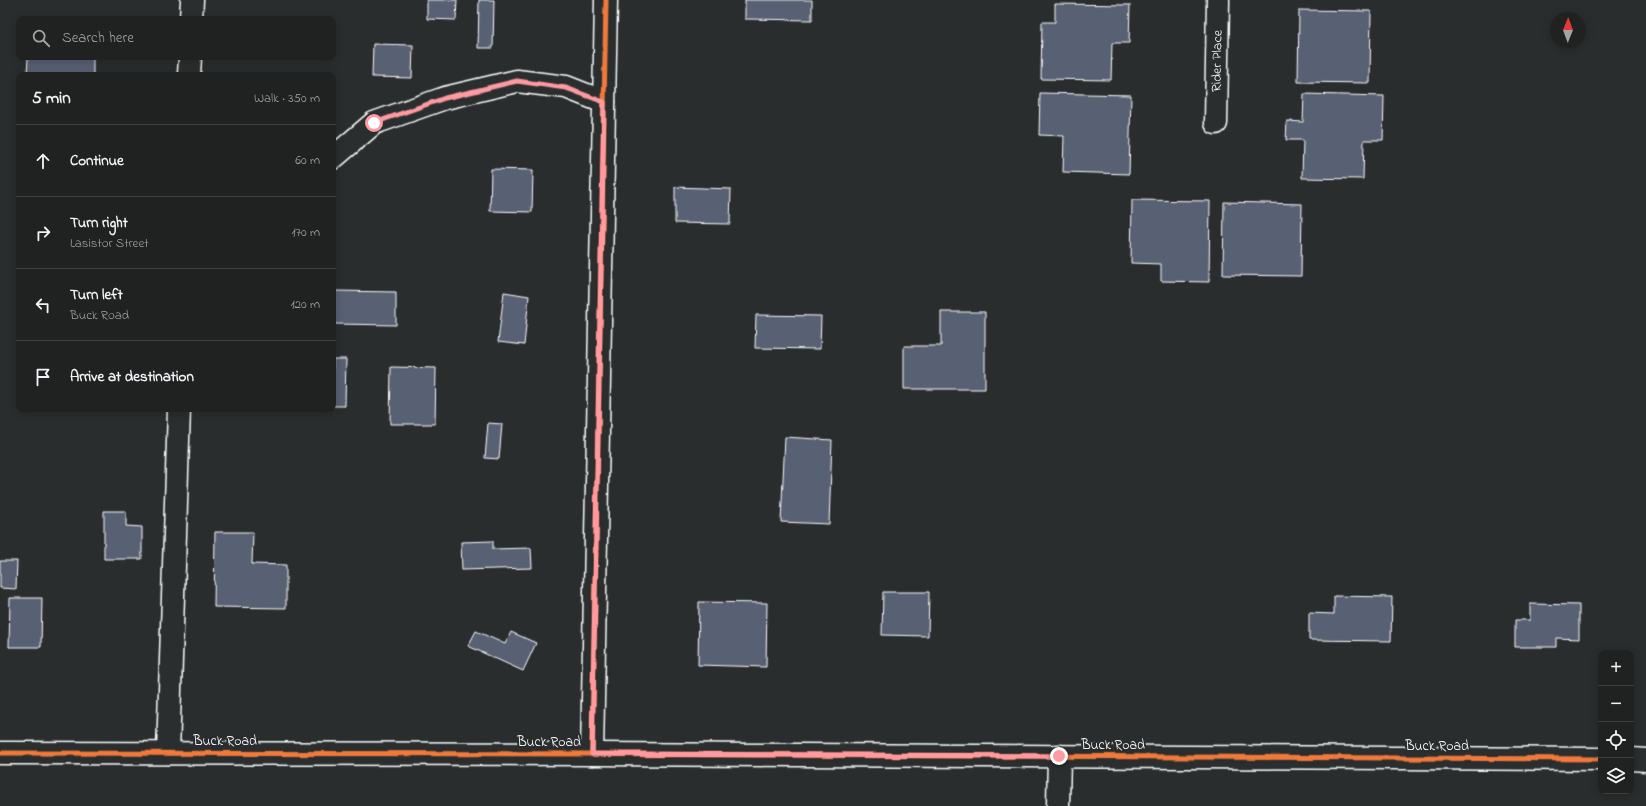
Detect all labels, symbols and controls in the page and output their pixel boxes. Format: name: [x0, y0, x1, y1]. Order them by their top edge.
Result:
north arrow: [1550, 12, 1586, 48]
search box: [16, 16, 336, 60]
icon: search: [30, 27, 52, 49]
text: Search here: [62, 27, 134, 49]
street label: Rider Place: [1206, 29, 1228, 92]
text: 5 min: [32, 86, 71, 111]
text: Walk · 350 m: [254, 89, 320, 108]
route start: [365, 114, 383, 132]
icon: ahead: [32, 150, 54, 172]
text: Continue: [70, 150, 124, 172]
text: 60 m: [295, 151, 320, 170]
text: Turn right: [70, 212, 128, 234]
icon: right: [32, 222, 54, 244]
text: 170 m: [292, 223, 320, 242]
text: Lasistor Street: [70, 234, 149, 253]
text: Turn left: [70, 284, 123, 306]
icon: left: [32, 294, 54, 316]
text: 120 m: [290, 295, 320, 314]
text: Buck Road: [70, 306, 129, 325]
icon: arrive: [32, 366, 54, 388]
text: Arrive at destination: [70, 366, 194, 388]
map controls: [1598, 650, 1634, 794]
button: +: [1598, 650, 1634, 686]
button: −: [1598, 686, 1634, 722]
button: locate: [1598, 722, 1634, 758]
street label: Buck Road: [192, 731, 257, 752]
street label: Buck Road: [516, 732, 581, 753]
street label: Buck Road: [1080, 735, 1145, 756]
street label: Buck Road: [1404, 736, 1469, 757]
route end: [1050, 747, 1068, 765]
button: layers: [1598, 758, 1634, 794]

